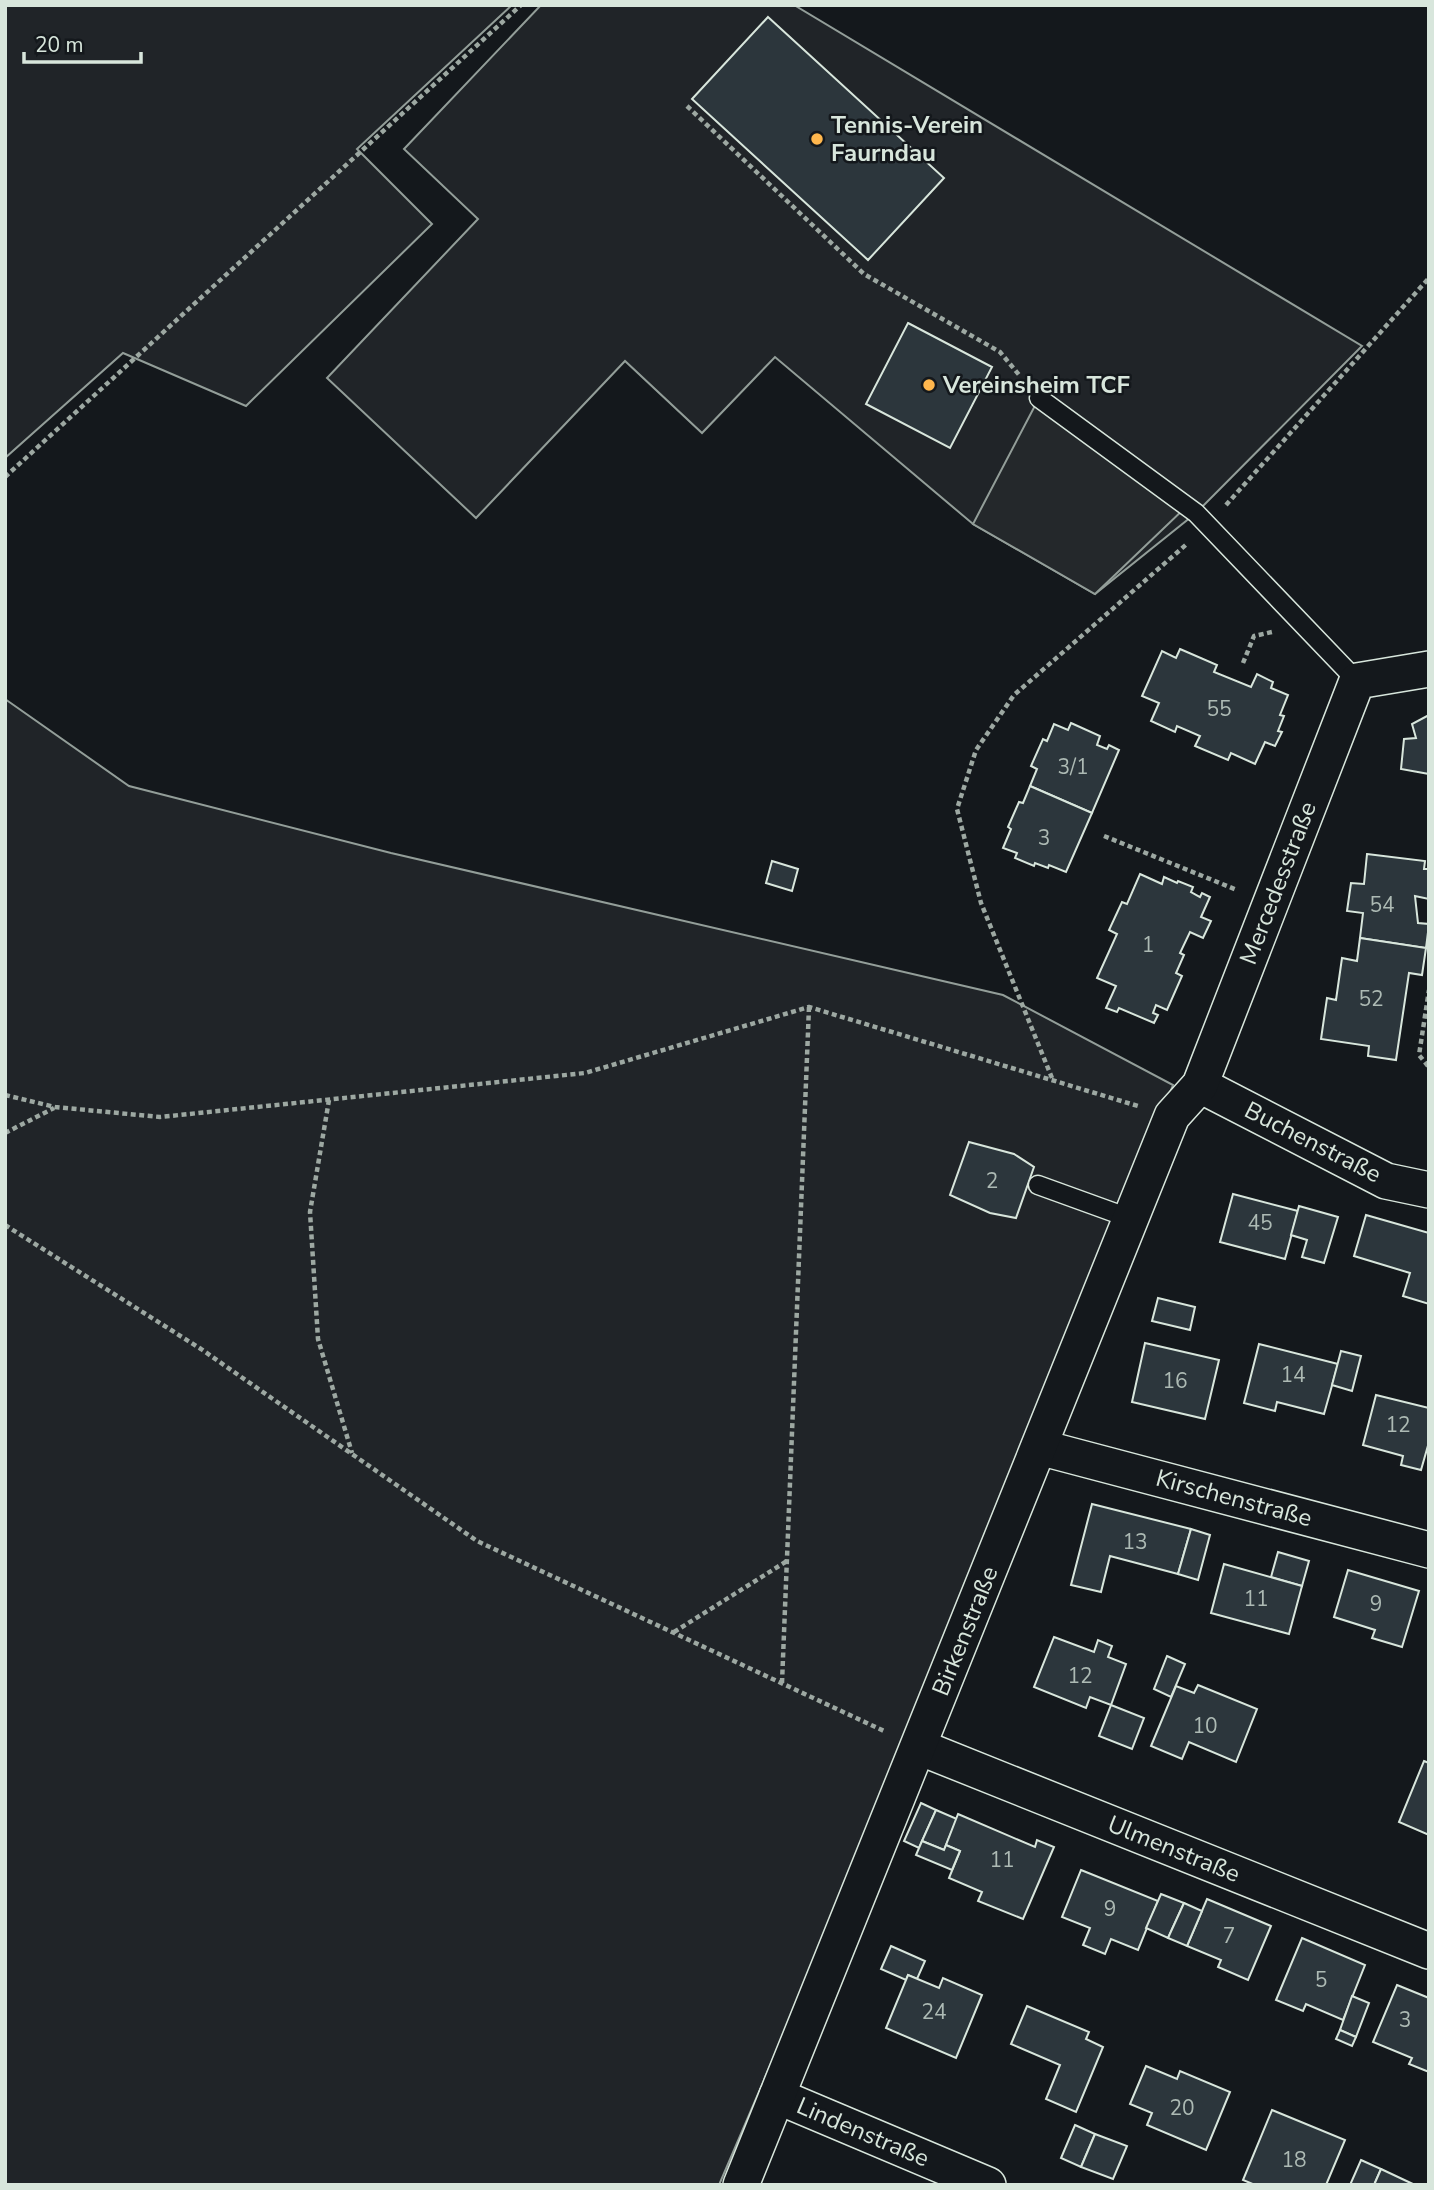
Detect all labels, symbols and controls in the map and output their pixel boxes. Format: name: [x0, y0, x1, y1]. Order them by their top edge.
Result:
scale bar: [24, 21, 142, 65]
text: 20 m: [35, 31, 84, 59]
place label: Tennis-Verein Faurndau: [831, 109, 983, 169]
marker: Tennis-Verein Faurndau: [809, 131, 825, 147]
place label: Vereinsheim TCF: [942, 369, 1130, 401]
marker: Vereinsheim TCF: [921, 377, 937, 393]
house number: 55: [1206, 695, 1232, 723]
house number: 3/1: [1057, 753, 1089, 781]
street label: Mercedesstraße: [1232, 797, 1324, 969]
house number: 3: [1038, 824, 1050, 852]
house number: 54: [1369, 891, 1395, 919]
house number: 1: [1142, 931, 1154, 959]
house number: 52: [1358, 985, 1384, 1013]
street label: Buchenstraße: [1239, 1094, 1387, 1190]
house number: 2: [986, 1167, 998, 1195]
house number: 45: [1247, 1209, 1273, 1237]
house number: 14: [1280, 1361, 1306, 1389]
house number: 16: [1162, 1367, 1188, 1395]
house number: 12: [1385, 1411, 1411, 1439]
street label: Kirschenstraße: [1152, 1462, 1316, 1534]
house number: 13: [1122, 1528, 1148, 1556]
street label: Birkenstraße: [924, 1561, 1006, 1701]
house number: 11: [1243, 1585, 1269, 1613]
house number: 9: [1370, 1590, 1382, 1618]
house number: 12: [1067, 1662, 1093, 1690]
house number: 10: [1192, 1712, 1218, 1740]
street label: Ulmenstraße: [1103, 1808, 1245, 1890]
house number: 11: [989, 1846, 1015, 1874]
house number: 9: [1104, 1895, 1116, 1923]
house number: 7: [1223, 1922, 1235, 1950]
house number: 5: [1315, 1966, 1327, 1994]
house number: 24: [921, 1998, 947, 2026]
house number: 3: [1399, 2006, 1411, 2034]
street label: Lindenstraße: [792, 2090, 934, 2174]
house number: 20: [1169, 2094, 1195, 2122]
house number: 18: [1281, 2146, 1307, 2174]

